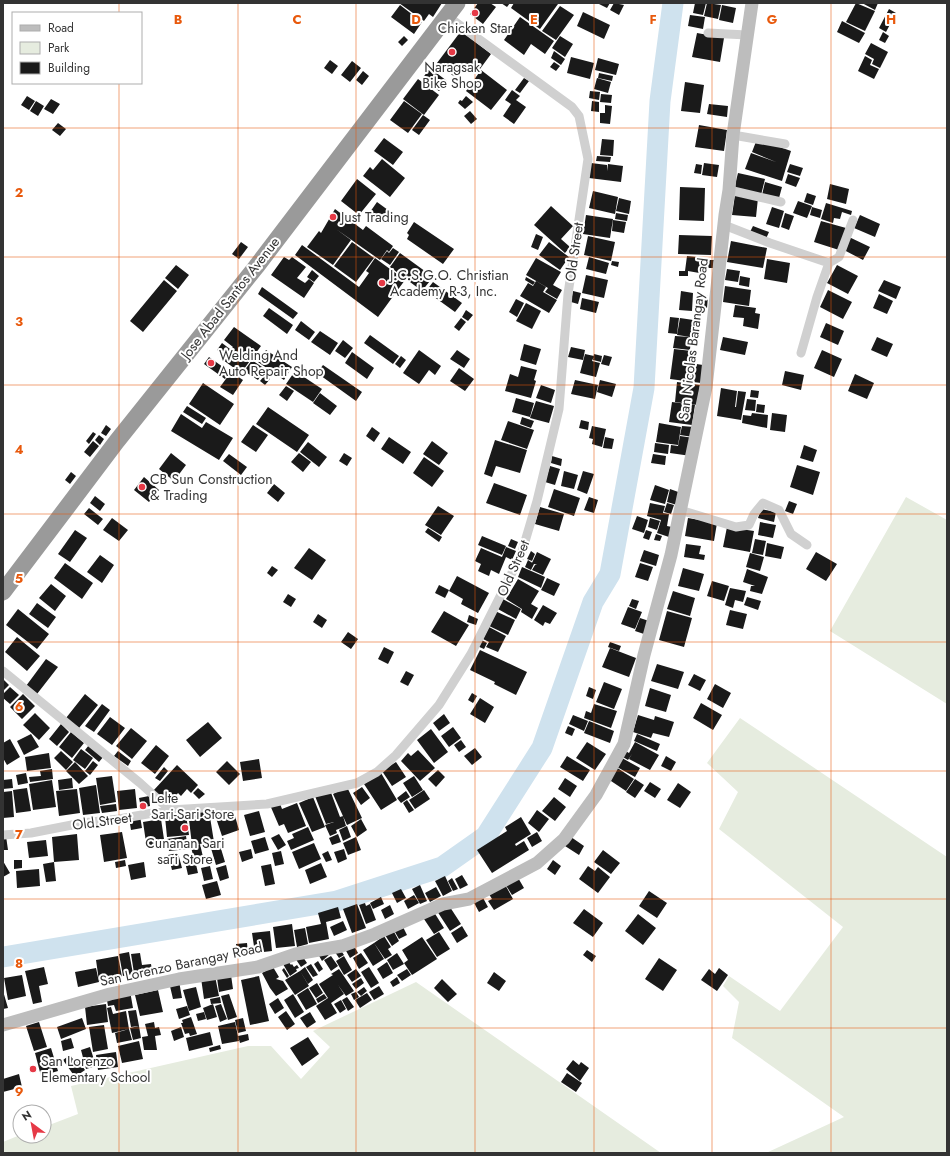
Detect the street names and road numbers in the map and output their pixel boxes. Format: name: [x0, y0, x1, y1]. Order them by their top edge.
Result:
street label: Old Street: [560, 220, 588, 283]
street label: Jose Abad Santos Avenue: [175, 233, 284, 365]
street label: San Nicolas Barangay Road: [673, 257, 713, 421]
street label: Old Street: [492, 536, 535, 599]
street label: Old Street: [71, 807, 134, 835]
street label: San Lorenzo Barangay Road: [98, 937, 264, 991]

